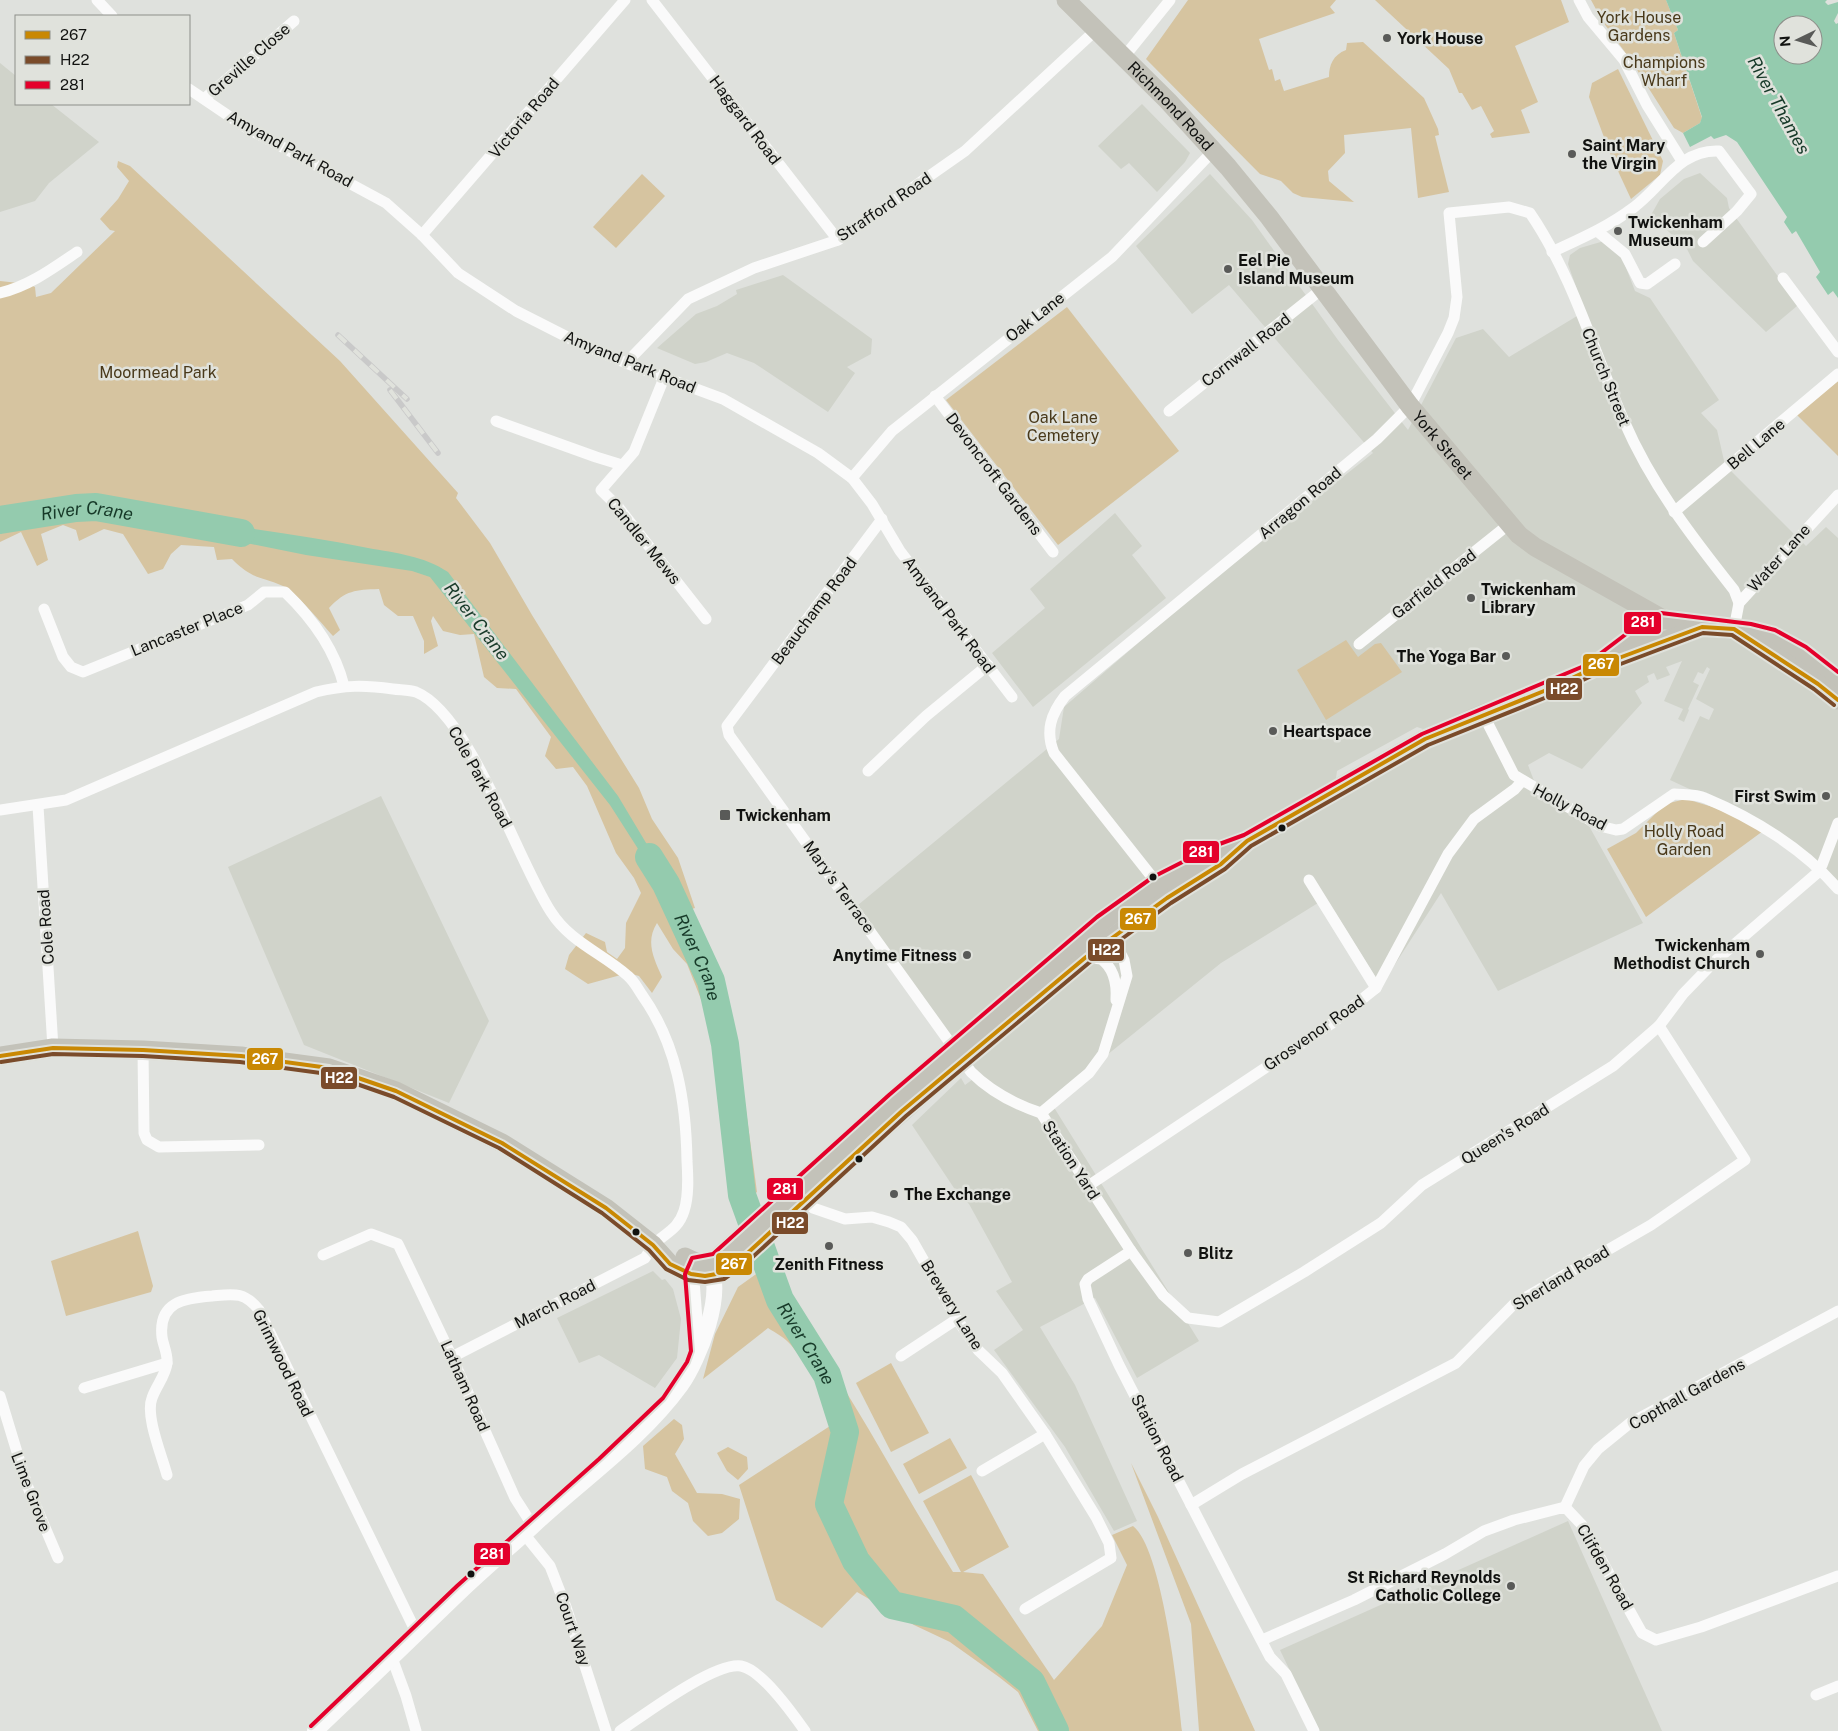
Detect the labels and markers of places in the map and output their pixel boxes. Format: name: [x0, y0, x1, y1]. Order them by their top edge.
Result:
place label: York House: [1397, 29, 1483, 48]
marker: York House: [1381, 32, 1393, 44]
place label: Saint Mary the Virgin: [1582, 136, 1665, 173]
marker: Saint Mary the Virgin: [1566, 148, 1578, 160]
place label: Twickenham Museum: [1628, 213, 1723, 250]
marker: Twickenham Museum: [1612, 225, 1624, 237]
place label: Eel Pie Island Museum: [1238, 251, 1354, 288]
marker: Eel Pie Island Museum: [1222, 263, 1234, 275]
place label: Twickenham Library: [1481, 580, 1576, 617]
marker: Twickenham Library: [1465, 592, 1477, 604]
place label: The Yoga Bar: [1397, 647, 1496, 666]
marker: The Yoga Bar: [1500, 650, 1512, 662]
place label: Heartspace: [1283, 722, 1372, 741]
marker: Heartspace: [1267, 725, 1279, 737]
place label: First Swim: [1734, 787, 1816, 806]
marker: First Swim: [1820, 790, 1832, 802]
place label: Twickenham: [736, 806, 831, 825]
marker: Twickenham: [718, 808, 732, 822]
unlabelled marker: [1277, 823, 1287, 833]
unlabelled marker: [1148, 872, 1158, 882]
place label: Twickenham Methodist Church: [1613, 936, 1750, 973]
place label: Anytime Fitness: [833, 946, 957, 965]
marker: Twickenham Methodist Church: [1754, 948, 1766, 960]
marker: Anytime Fitness: [961, 949, 973, 961]
unlabelled marker: [854, 1154, 864, 1164]
place label: The Exchange: [904, 1185, 1011, 1204]
marker: The Exchange: [888, 1188, 900, 1200]
unlabelled marker: [631, 1227, 641, 1237]
marker: Zenith Fitness: [823, 1240, 835, 1252]
place label: Blitz: [1198, 1244, 1233, 1263]
marker: Blitz: [1182, 1247, 1194, 1259]
place label: Zenith Fitness: [774, 1255, 884, 1274]
place label: St Richard Reynolds Catholic College: [1347, 1568, 1501, 1605]
unlabelled marker: [466, 1569, 476, 1579]
marker: St Richard Reynolds Catholic College: [1505, 1580, 1517, 1592]

